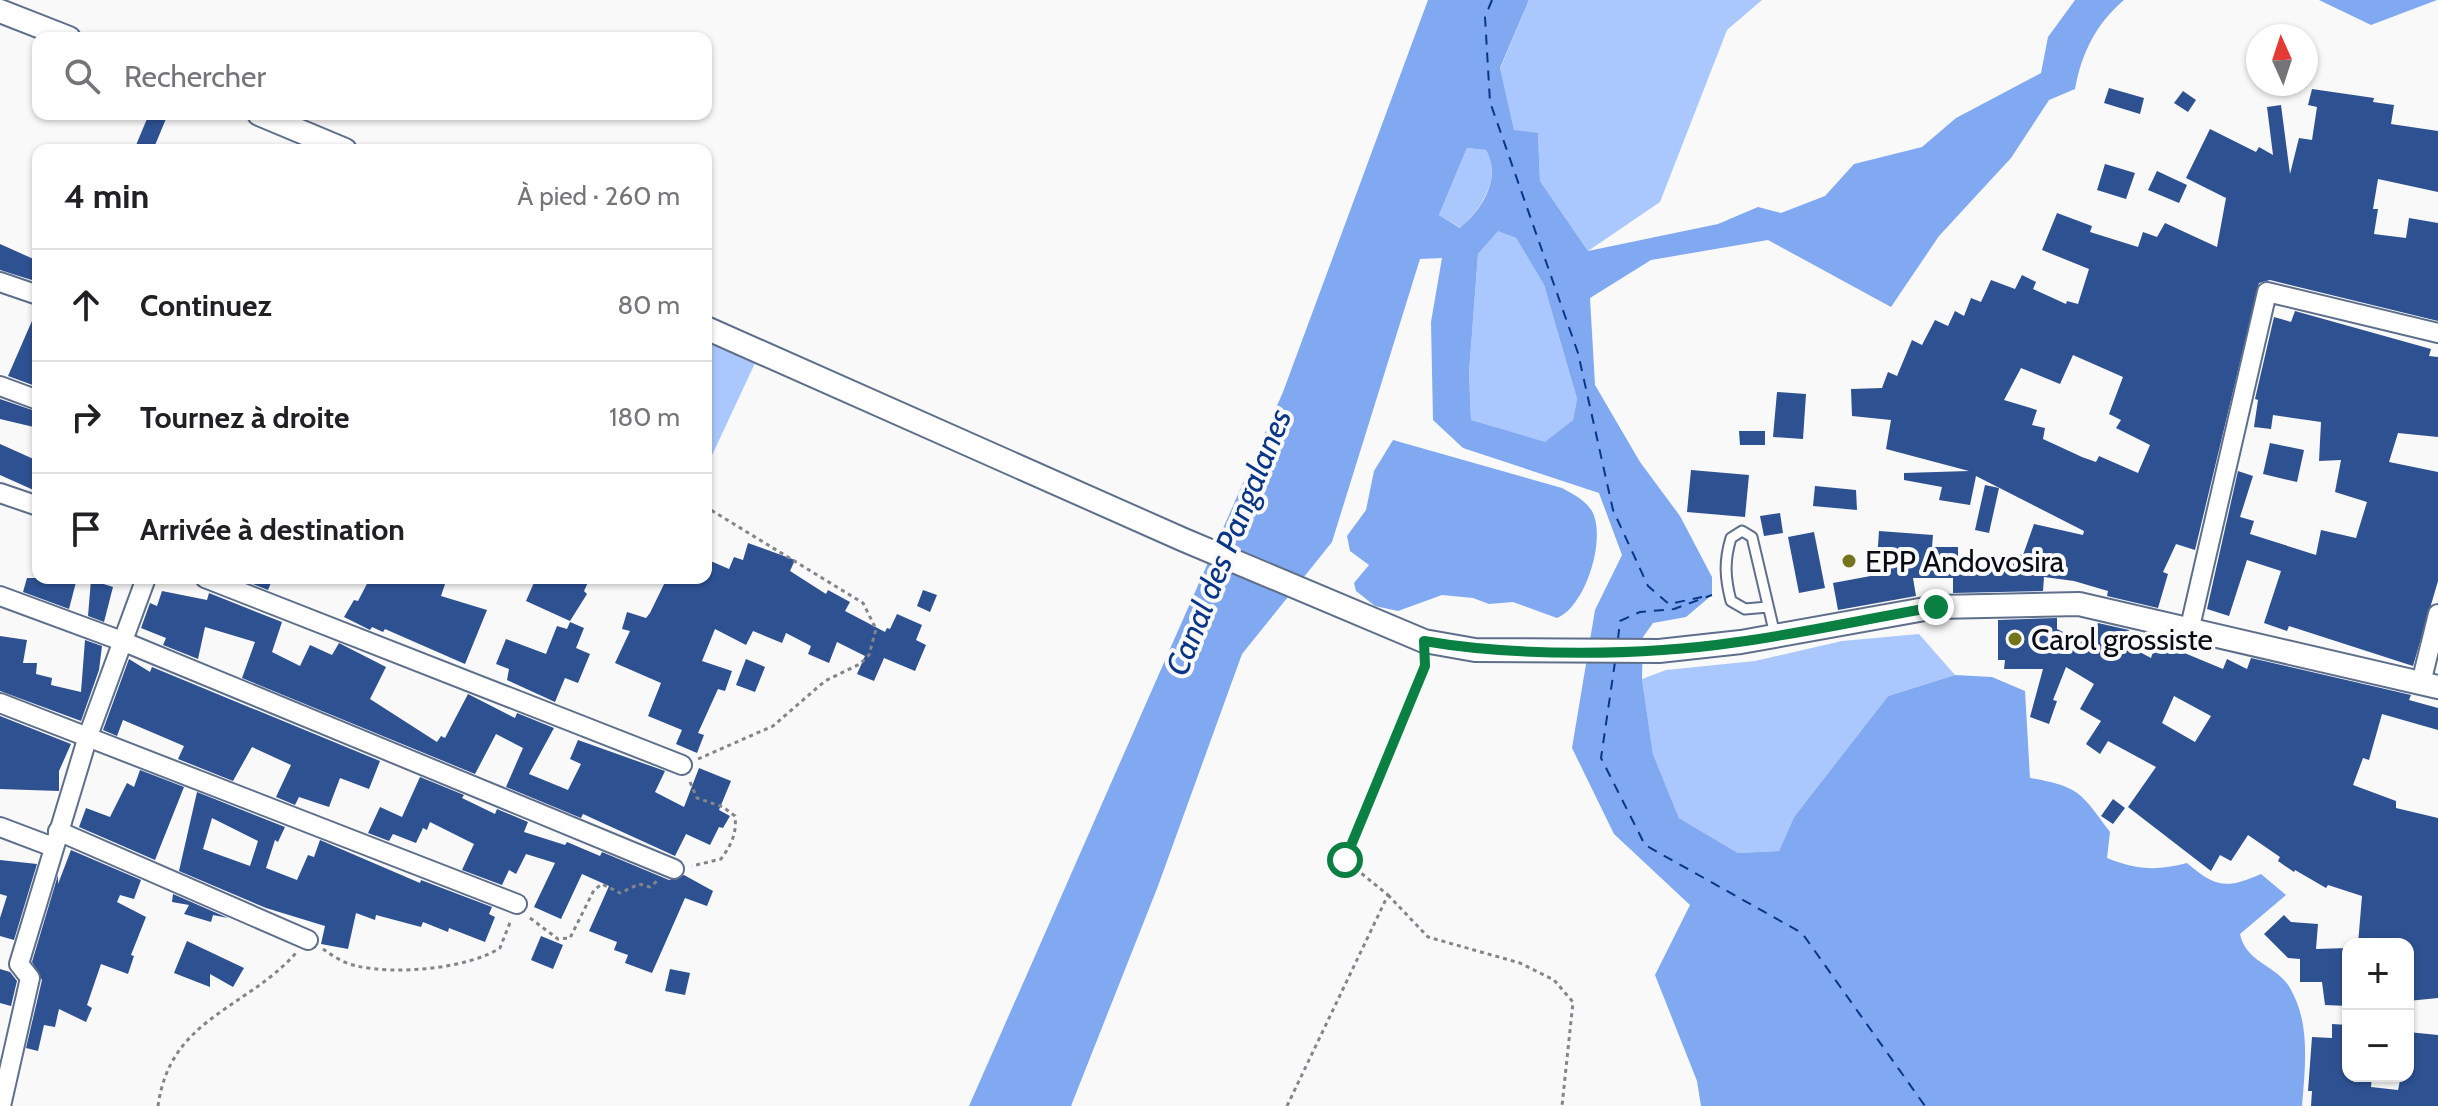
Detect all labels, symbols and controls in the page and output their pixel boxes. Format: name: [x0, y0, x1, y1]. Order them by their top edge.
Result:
north arrow: [2246, 24, 2318, 96]
search box: [32, 32, 712, 120]
icon: search: [60, 54, 104, 98]
text: Rechercher: [124, 58, 266, 95]
text: 4 min: [64, 175, 149, 217]
text: À pied · 260 m: [517, 180, 680, 212]
icon: ahead: [64, 283, 108, 327]
text: Continuez: [140, 287, 272, 324]
text: 80 m: [617, 289, 680, 321]
icon: right: [64, 395, 108, 439]
text: Tournez à droite: [140, 399, 349, 436]
text: 180 m: [609, 401, 680, 433]
water label: Canal des Pangalanes: [1157, 403, 1299, 681]
icon: arrive: [64, 507, 108, 551]
text: Arrivée à destination: [140, 511, 405, 548]
place label: EPP Andovosira: [1865, 543, 2065, 580]
marker: EPP Andovosira: [1840, 552, 1858, 570]
route end: [1918, 589, 1954, 625]
place label: Carol grossiste: [2031, 621, 2213, 658]
marker: Carol grossiste: [2006, 630, 2024, 648]
route start: [1327, 842, 1363, 878]
map controls: [2342, 938, 2414, 1082]
button: +: [2342, 938, 2414, 1010]
button: −: [2342, 1010, 2414, 1082]

